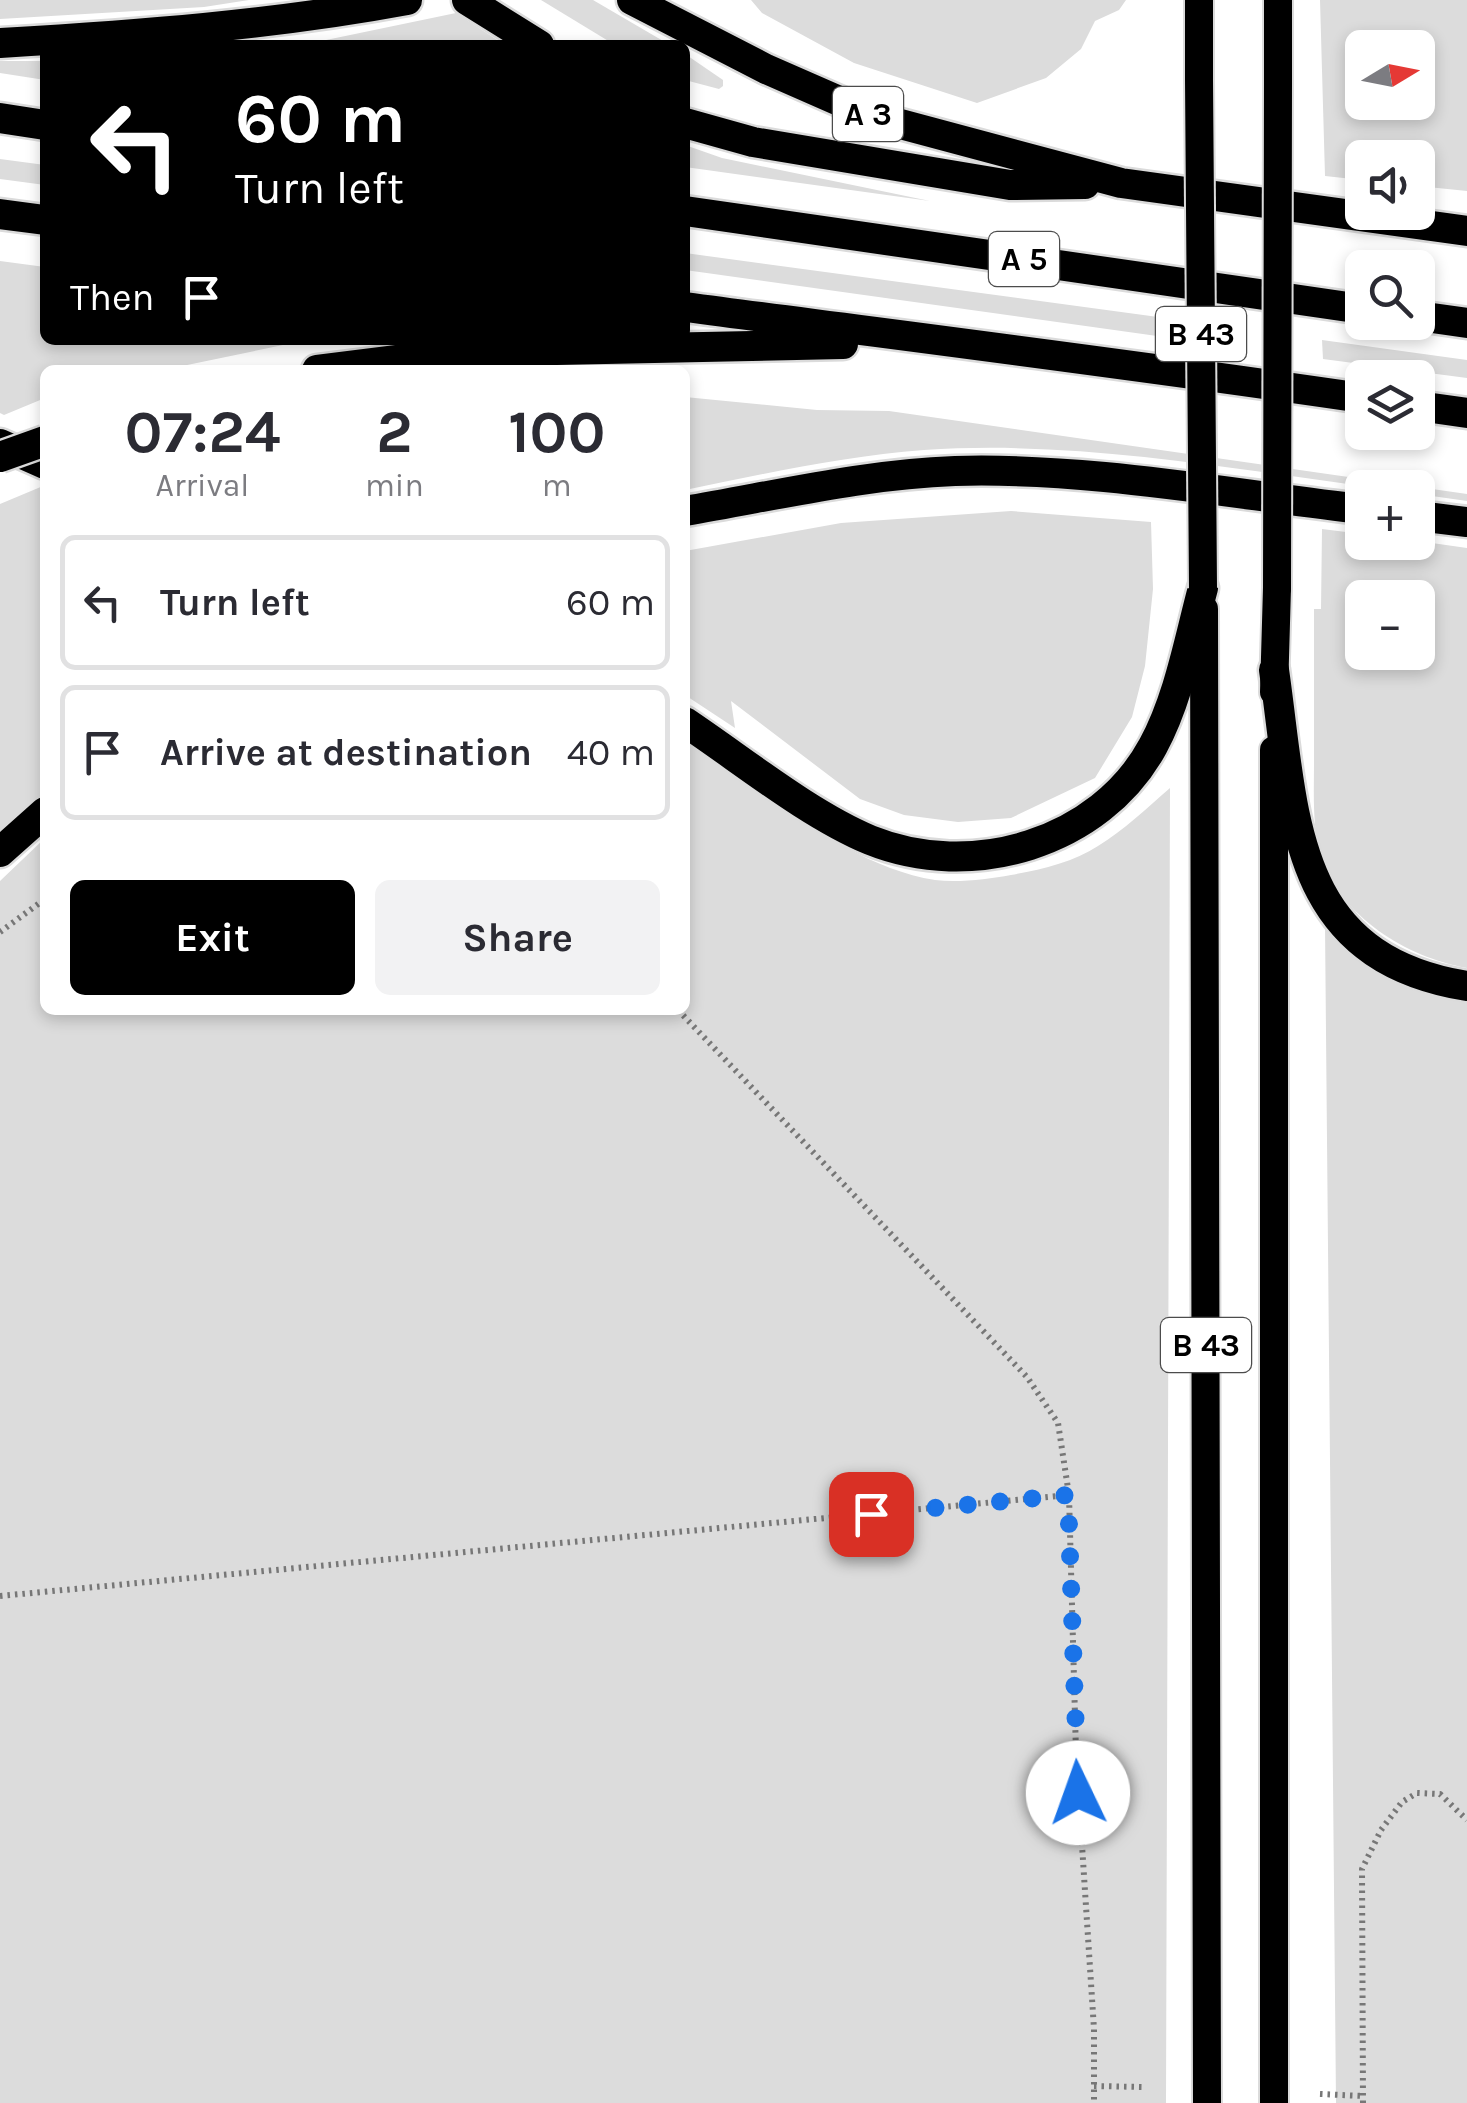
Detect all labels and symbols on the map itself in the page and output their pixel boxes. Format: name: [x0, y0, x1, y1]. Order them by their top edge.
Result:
north arrow: [1345, 30, 1435, 120]
road number: A 3: [833, 87, 903, 141]
road number: A 5: [989, 232, 1059, 286]
road number: B 43: [1156, 307, 1246, 361]
road number: B 43: [1161, 1318, 1251, 1372]
pin: [829, 1472, 914, 1557]
position arrow: [1026, 1741, 1130, 1845]

